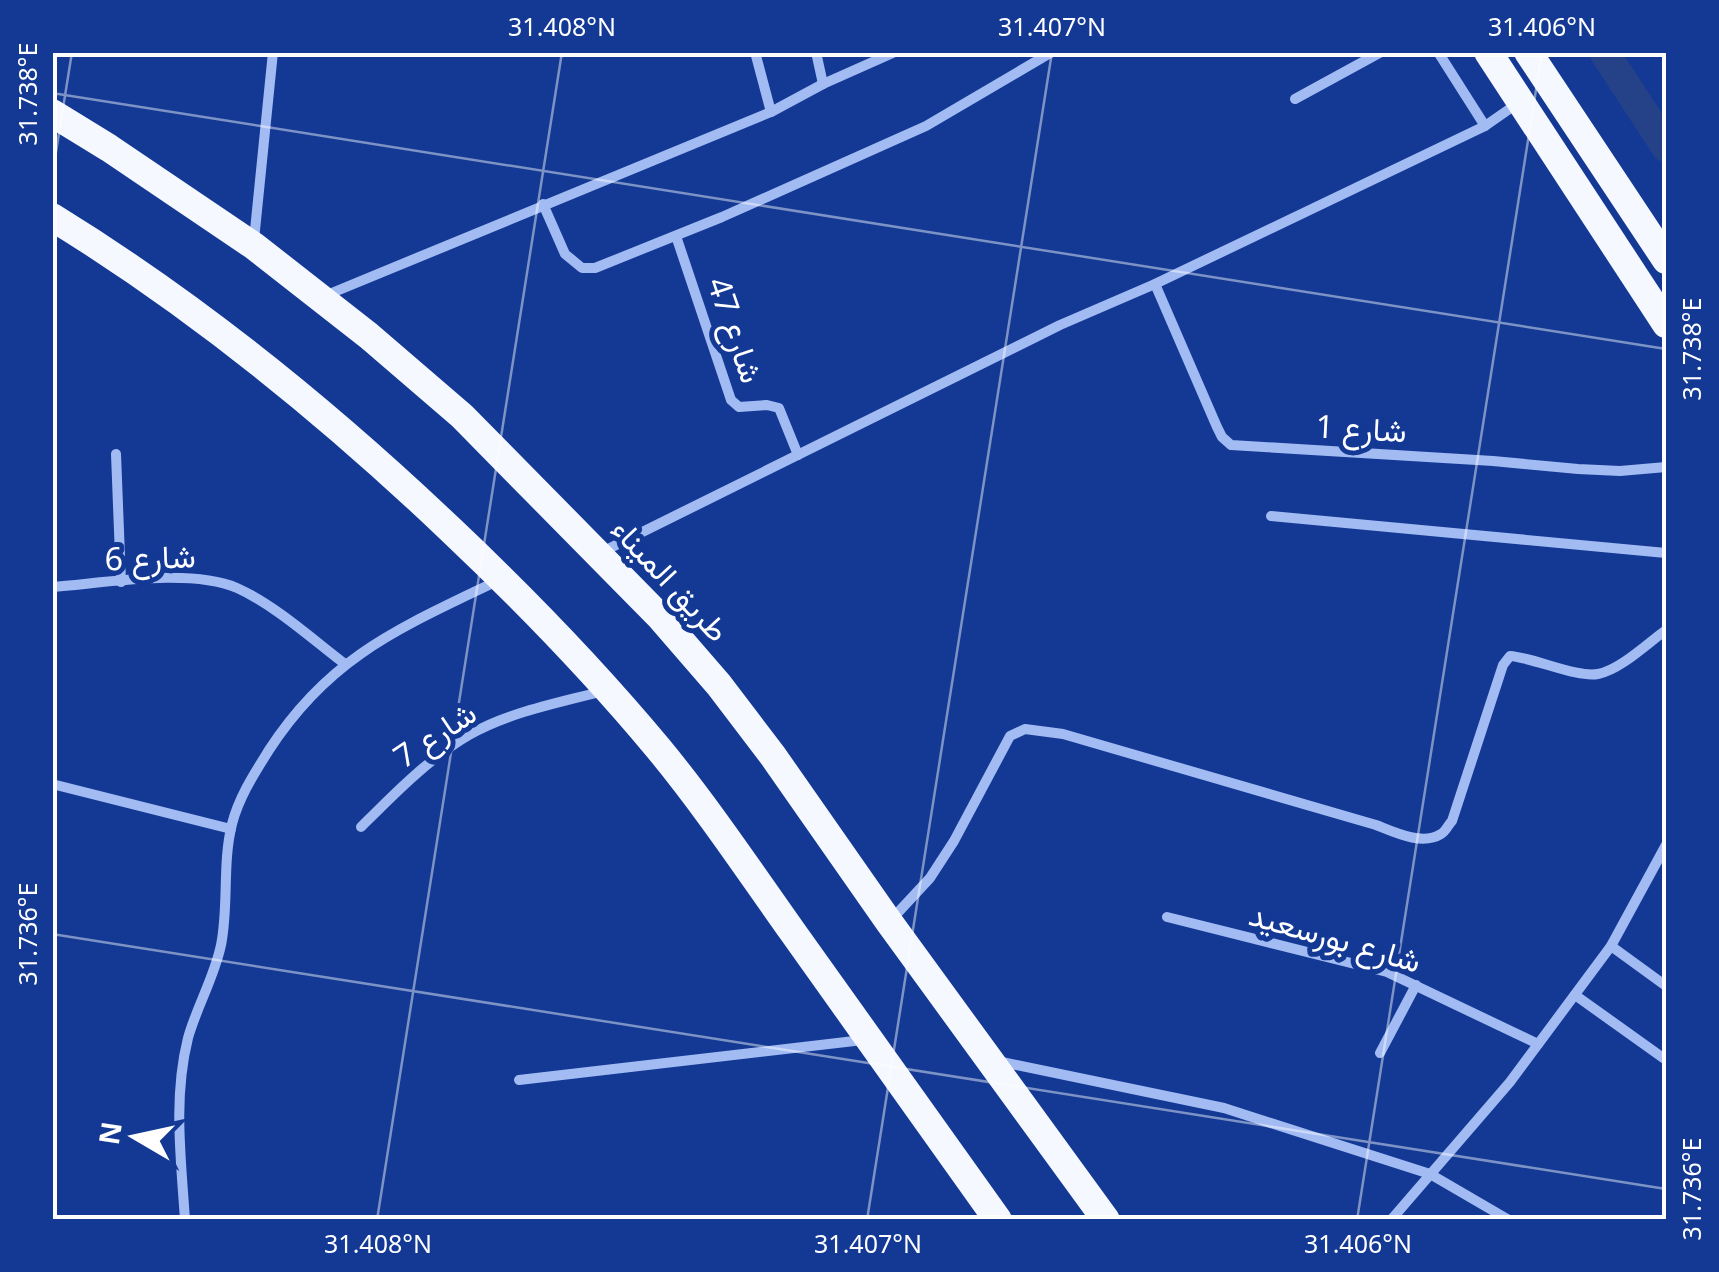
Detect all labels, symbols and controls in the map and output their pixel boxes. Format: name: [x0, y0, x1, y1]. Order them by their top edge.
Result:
text: 31.408°N: [508, 9, 616, 43]
text: 31.407°N: [998, 9, 1106, 43]
text: 31.406°N: [1488, 9, 1596, 43]
text: 31.738°E: [10, 43, 44, 145]
street label: شارع 47: [696, 271, 775, 389]
text: 31.738°E: [1674, 298, 1708, 400]
street label: شارع 1: [1314, 404, 1408, 453]
street label: طريق الميناء: [603, 508, 740, 650]
street label: شارع 6: [104, 533, 196, 582]
street label: شارع 7: [384, 690, 485, 779]
text: 31.736°E: [10, 883, 44, 985]
street label: شارع بورسعيد: [1244, 891, 1426, 984]
north arrow: [85, 1087, 185, 1187]
text: N: [89, 1119, 130, 1147]
text: 31.736°E: [1674, 1138, 1708, 1240]
text: 31.408°N: [324, 1226, 432, 1260]
text: 31.407°N: [814, 1226, 922, 1260]
text: 31.406°N: [1304, 1226, 1412, 1260]

